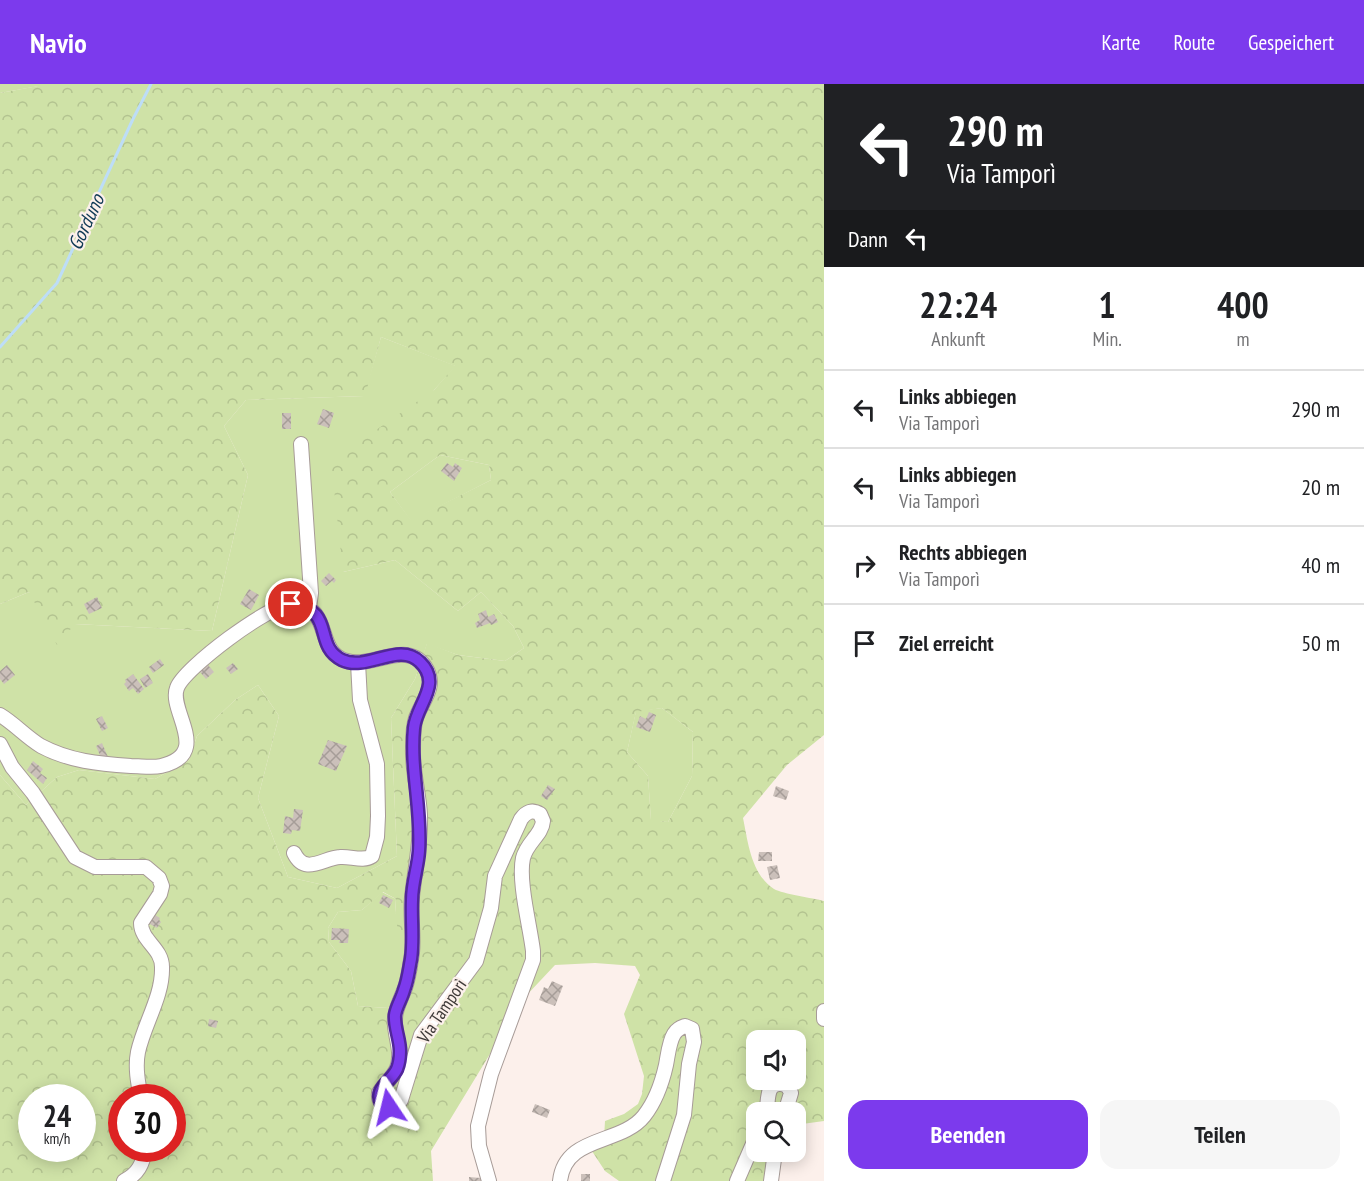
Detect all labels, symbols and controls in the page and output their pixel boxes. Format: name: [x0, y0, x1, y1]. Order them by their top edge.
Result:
text: Navio: [30, 24, 87, 61]
text: Karte: [1102, 29, 1140, 56]
text: Route: [1173, 29, 1215, 56]
text: Gespeichert: [1248, 29, 1334, 56]
text: 290 m: [947, 103, 1044, 158]
icon: left: [848, 108, 926, 186]
text: Via Tamporì: [947, 156, 1056, 190]
water label: Gorduno: [62, 189, 111, 254]
icon: left: [900, 222, 933, 255]
text: Dann: [848, 225, 888, 253]
text: 22:24: [919, 281, 997, 328]
text: 1: [1099, 281, 1116, 328]
text: 400: [1217, 281, 1269, 328]
text: Ankunft: [931, 326, 985, 352]
text: Min.: [1092, 326, 1122, 352]
text: m: [1236, 326, 1249, 352]
text: Links abbiegen: [899, 382, 1016, 410]
icon: left: [848, 393, 881, 426]
text: 290 m: [1291, 395, 1340, 423]
text: Via Tamporì: [899, 410, 980, 436]
text: Links abbiegen: [899, 460, 1016, 488]
icon: left: [848, 471, 881, 504]
text: 20 m: [1301, 473, 1340, 501]
text: Via Tamporì: [899, 488, 980, 514]
text: Rechts abbiegen: [899, 538, 1027, 566]
icon: right: [848, 549, 881, 582]
text: 40 m: [1301, 551, 1340, 579]
text: Via Tamporì: [899, 566, 980, 592]
pin: [265, 578, 316, 629]
icon: arrive: [274, 587, 307, 620]
icon: arrive: [848, 627, 881, 660]
text: Ziel erreicht: [899, 629, 994, 657]
text: 50 m: [1301, 629, 1340, 657]
street label: Via Tamporì: [411, 974, 471, 1048]
map controls: [746, 1030, 806, 1162]
button: sound: [746, 1030, 806, 1090]
position arrow: [357, 1075, 421, 1139]
speed limit sign: 30: [108, 1084, 186, 1162]
text: 24: [43, 1096, 71, 1135]
button: Beenden: [848, 1100, 1088, 1169]
button: Teilen: [1100, 1100, 1340, 1169]
button: search: [746, 1102, 806, 1162]
text: km/h: [44, 1129, 70, 1148]

